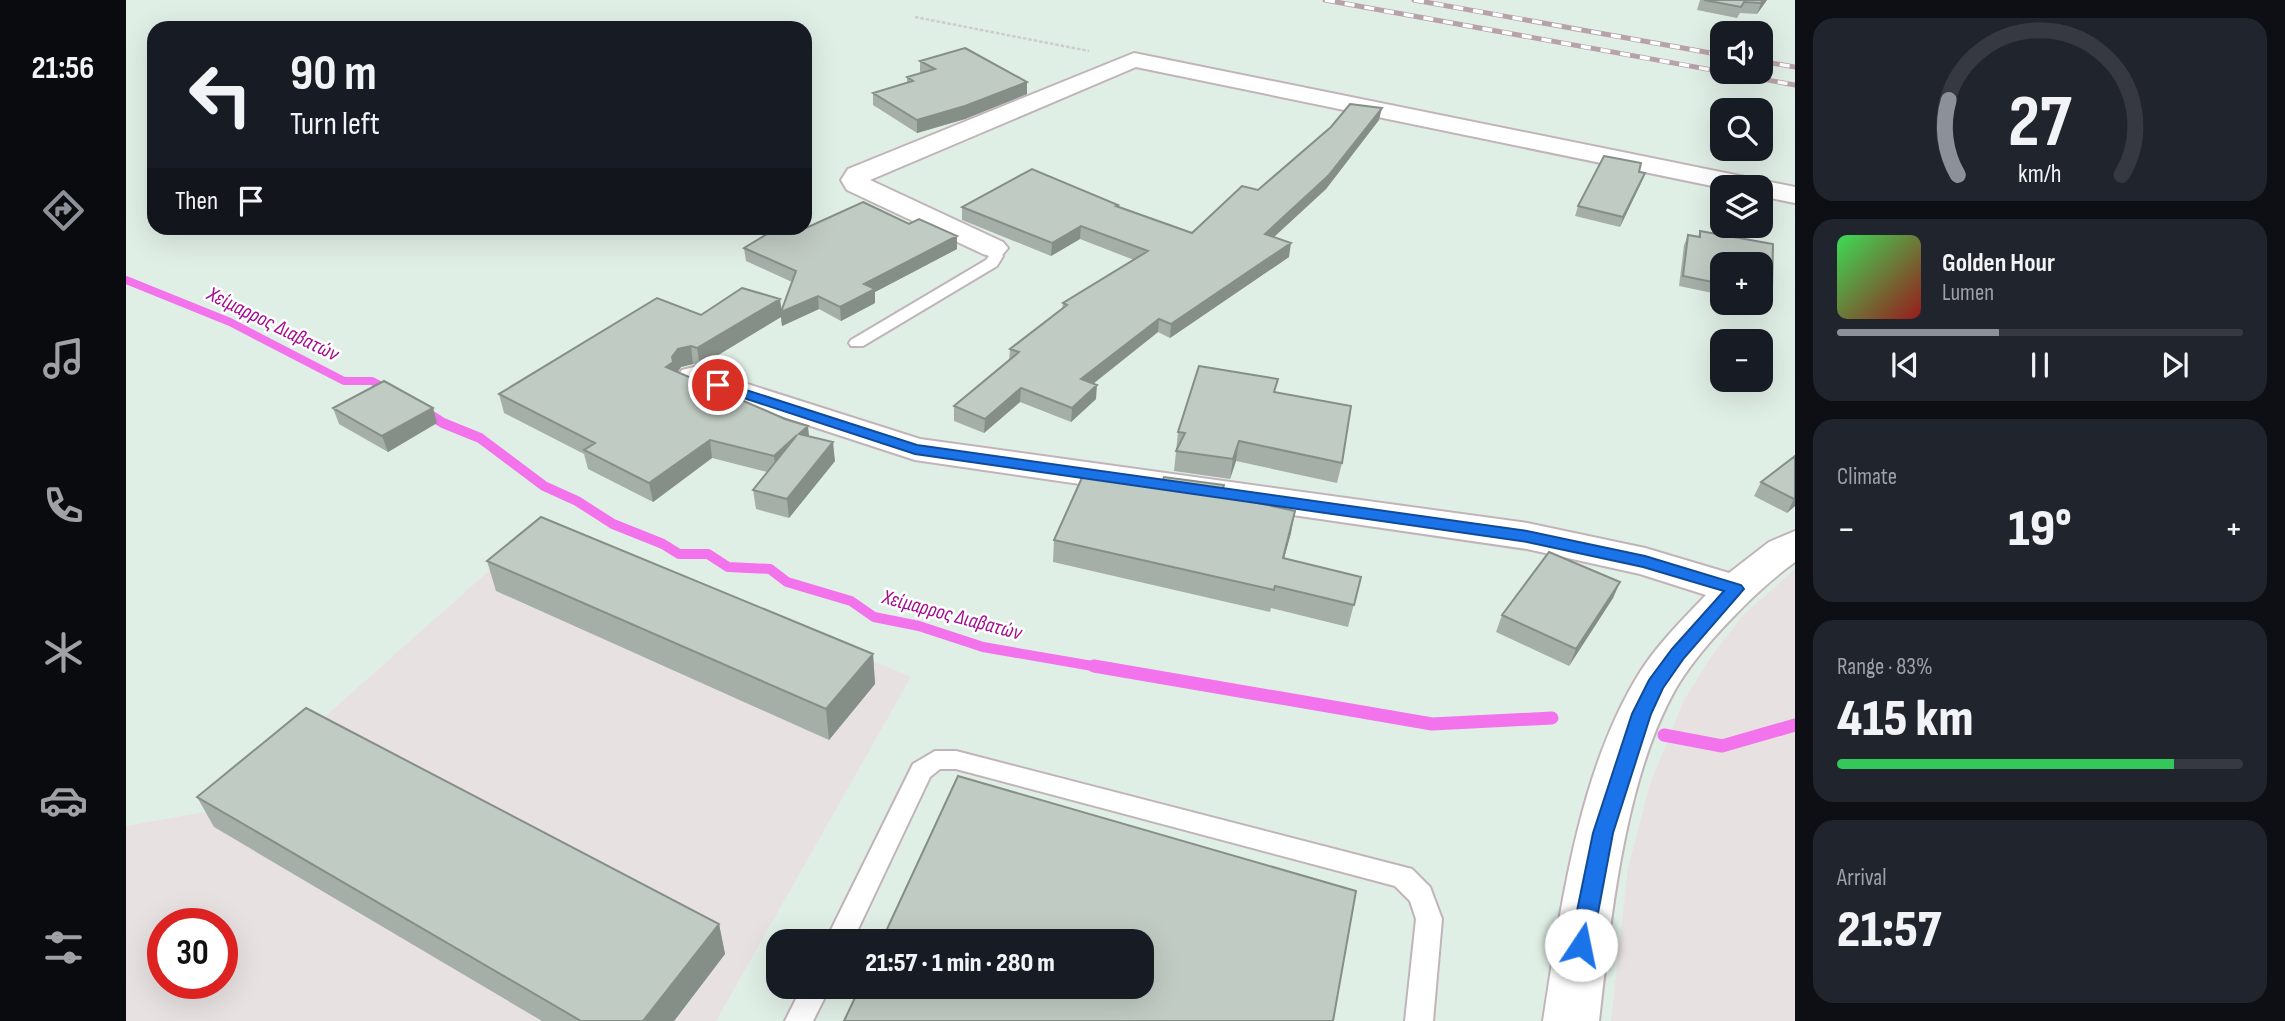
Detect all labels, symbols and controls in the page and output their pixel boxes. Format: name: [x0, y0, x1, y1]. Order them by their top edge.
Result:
map controls: [1710, 21, 1773, 392]
button: sound: [1710, 21, 1773, 84]
text: 90 m: [290, 45, 377, 104]
text: 21:56: [32, 49, 94, 88]
icon: left: [175, 49, 266, 140]
text: 27: [2008, 80, 2072, 168]
button: search: [1710, 98, 1773, 161]
text: Turn left: [290, 105, 380, 144]
text: km/h: [2018, 159, 2062, 190]
button: layers: [1710, 175, 1773, 238]
icon: arrive: [232, 182, 270, 220]
icon: directions: [39, 186, 88, 235]
text: Then: [175, 186, 218, 217]
text: Golden Hour: [1942, 248, 2055, 279]
button: +: [1710, 252, 1773, 315]
text: Lumen: [1942, 279, 1994, 307]
water label: Χείμαρρος Διαβατών: [202, 281, 344, 367]
button: −: [1710, 329, 1773, 392]
icon: music: [39, 334, 88, 383]
icon: previous: [1886, 346, 1924, 384]
icon: pause: [2021, 346, 2059, 384]
icon: next: [2156, 346, 2194, 384]
pin: [688, 355, 748, 415]
icon: arrive: [699, 366, 737, 404]
text: Climate: [1837, 463, 1897, 491]
icon: phone: [39, 481, 88, 530]
text: 19°: [2008, 498, 2072, 561]
text: −: [1837, 507, 1856, 552]
text: +: [2224, 507, 2243, 552]
water label: Χείμαρρος Διαβατών: [879, 584, 1025, 646]
icon: climate: [39, 628, 88, 677]
text: Range · 83%: [1837, 653, 1933, 681]
text: 415 km: [1837, 688, 1973, 751]
icon: car: [39, 776, 88, 825]
text: Arrival: [1837, 864, 1886, 892]
text: 21:57: [1837, 899, 1941, 962]
speed limit sign: 30: [147, 908, 238, 999]
position arrow: [1544, 908, 1618, 982]
icon: filters: [39, 923, 88, 972]
text: 21:57 · 1 min · 280 m: [865, 948, 1055, 979]

